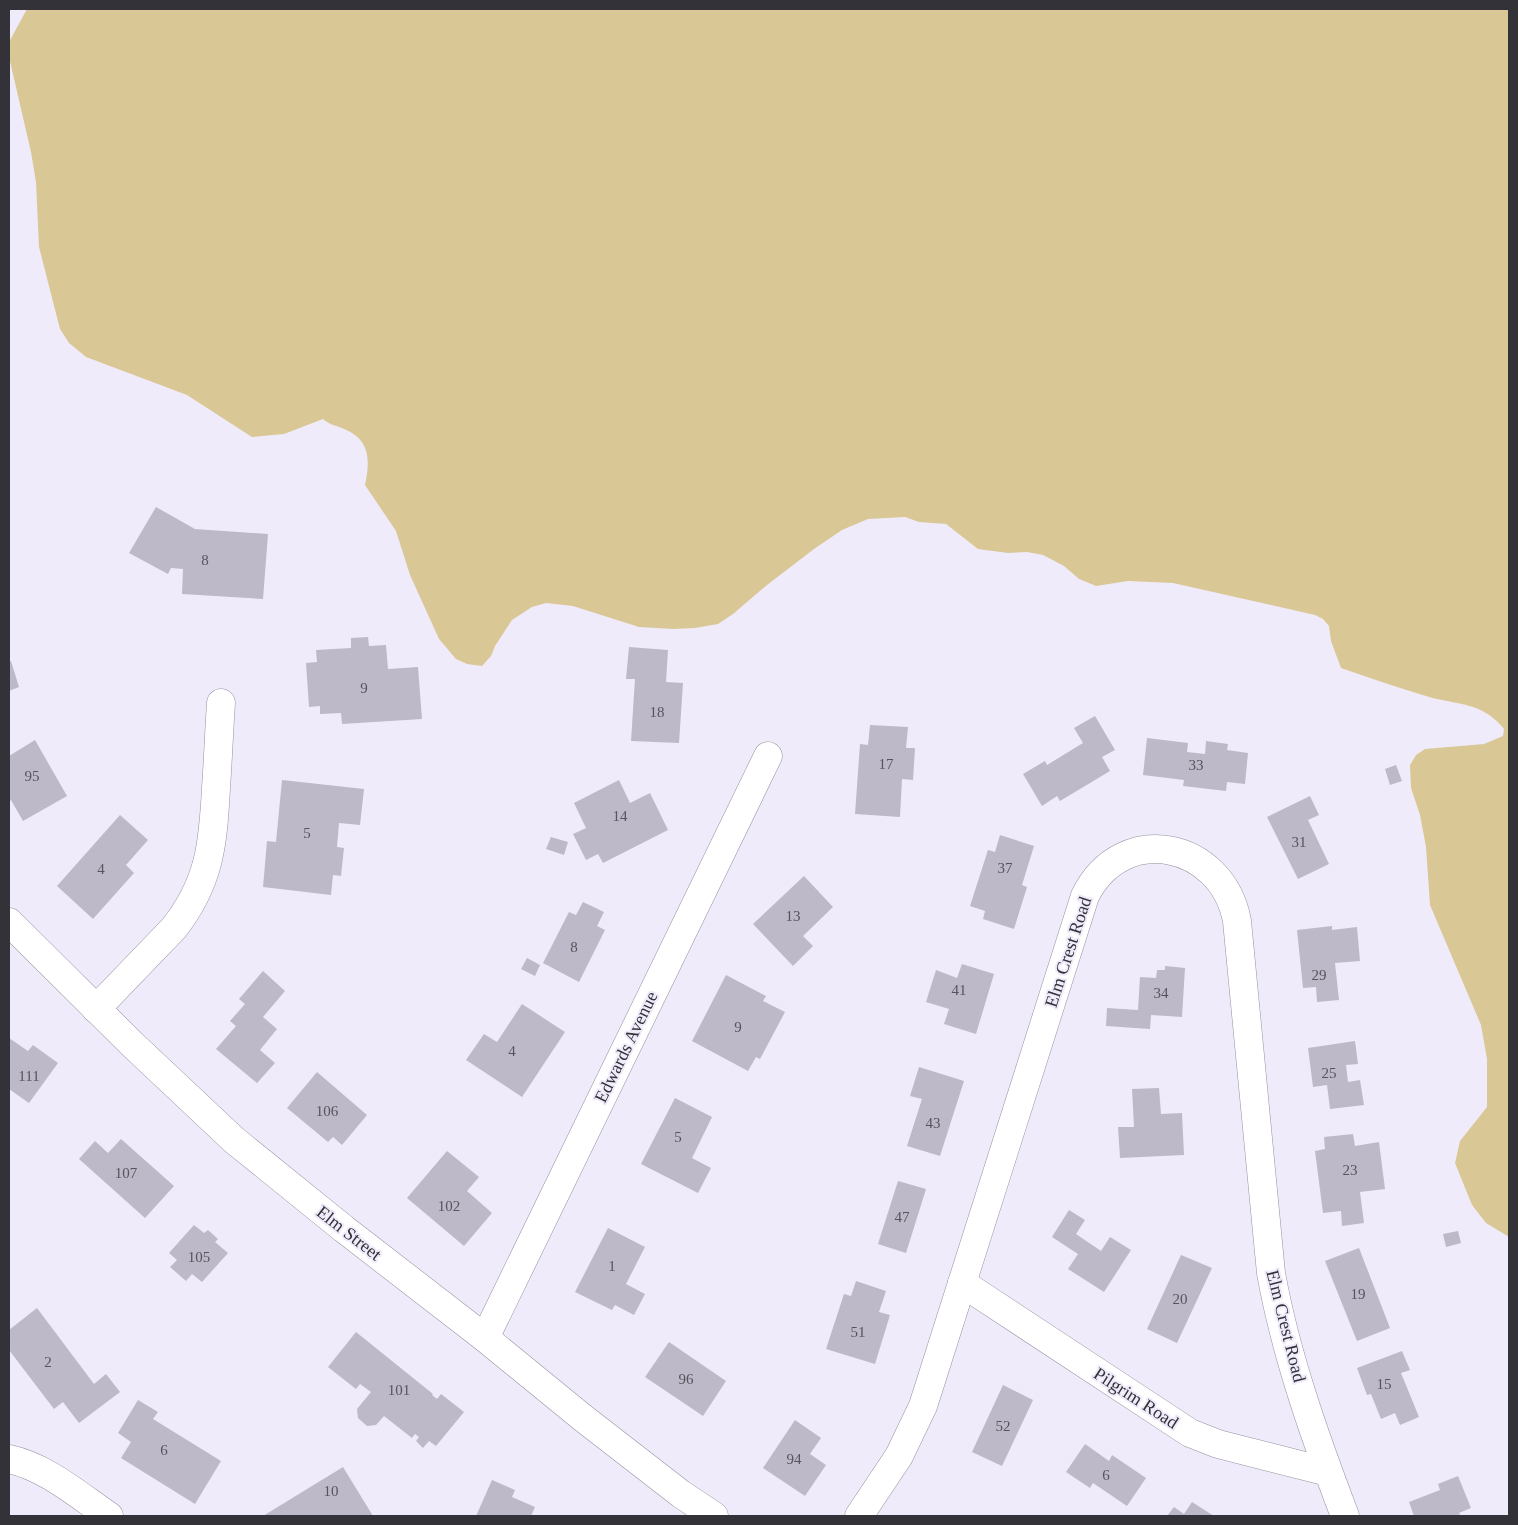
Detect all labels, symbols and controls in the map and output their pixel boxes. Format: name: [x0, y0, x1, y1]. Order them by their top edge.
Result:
house number: 8: [201, 552, 209, 568]
house number: 9: [360, 680, 368, 696]
house number: 18: [650, 704, 665, 720]
house number: 17: [879, 756, 894, 772]
house number: 33: [1189, 757, 1204, 773]
house number: 95: [25, 768, 40, 784]
house number: 14: [613, 808, 628, 824]
house number: 5: [303, 825, 311, 841]
house number: 31: [1292, 834, 1307, 850]
house number: 37: [998, 860, 1013, 876]
house number: 4: [97, 861, 105, 877]
street label: Elm Crest Road: [1041, 894, 1095, 1010]
house number: 13: [786, 908, 801, 924]
house number: 8: [570, 939, 578, 955]
house number: 29: [1312, 967, 1327, 983]
house number: 41: [952, 982, 967, 998]
house number: 34: [1154, 985, 1169, 1001]
street label: Edwards Avenue: [590, 988, 662, 1106]
house number: 9: [734, 1019, 742, 1035]
house number: 4: [508, 1043, 516, 1059]
house number: 25: [1322, 1065, 1337, 1081]
house number: 111: [18, 1068, 40, 1084]
house number: 106: [316, 1103, 339, 1119]
house number: 43: [926, 1115, 941, 1131]
house number: 5: [674, 1129, 682, 1145]
house number: 23: [1343, 1162, 1358, 1178]
house number: 107: [115, 1165, 138, 1181]
house number: 102: [438, 1198, 460, 1214]
street label: Elm Street: [313, 1202, 385, 1264]
house number: 47: [895, 1209, 910, 1225]
house number: 105: [188, 1249, 210, 1265]
house number: 1: [608, 1258, 616, 1274]
street label: Elm Crest Road: [1262, 1268, 1310, 1384]
house number: 19: [1351, 1286, 1366, 1302]
house number: 20: [1173, 1291, 1188, 1307]
house number: 51: [851, 1324, 866, 1340]
house number: 2: [44, 1354, 52, 1370]
street label: Pilgrim Road: [1090, 1363, 1182, 1433]
house number: 96: [679, 1371, 694, 1387]
house number: 15: [1377, 1376, 1392, 1392]
house number: 101: [388, 1382, 410, 1398]
house number: 52: [996, 1418, 1011, 1434]
house number: 6: [160, 1442, 168, 1458]
house number: 94: [787, 1451, 802, 1467]
house number: 6: [1102, 1467, 1110, 1483]
house number: 10: [324, 1483, 339, 1499]

